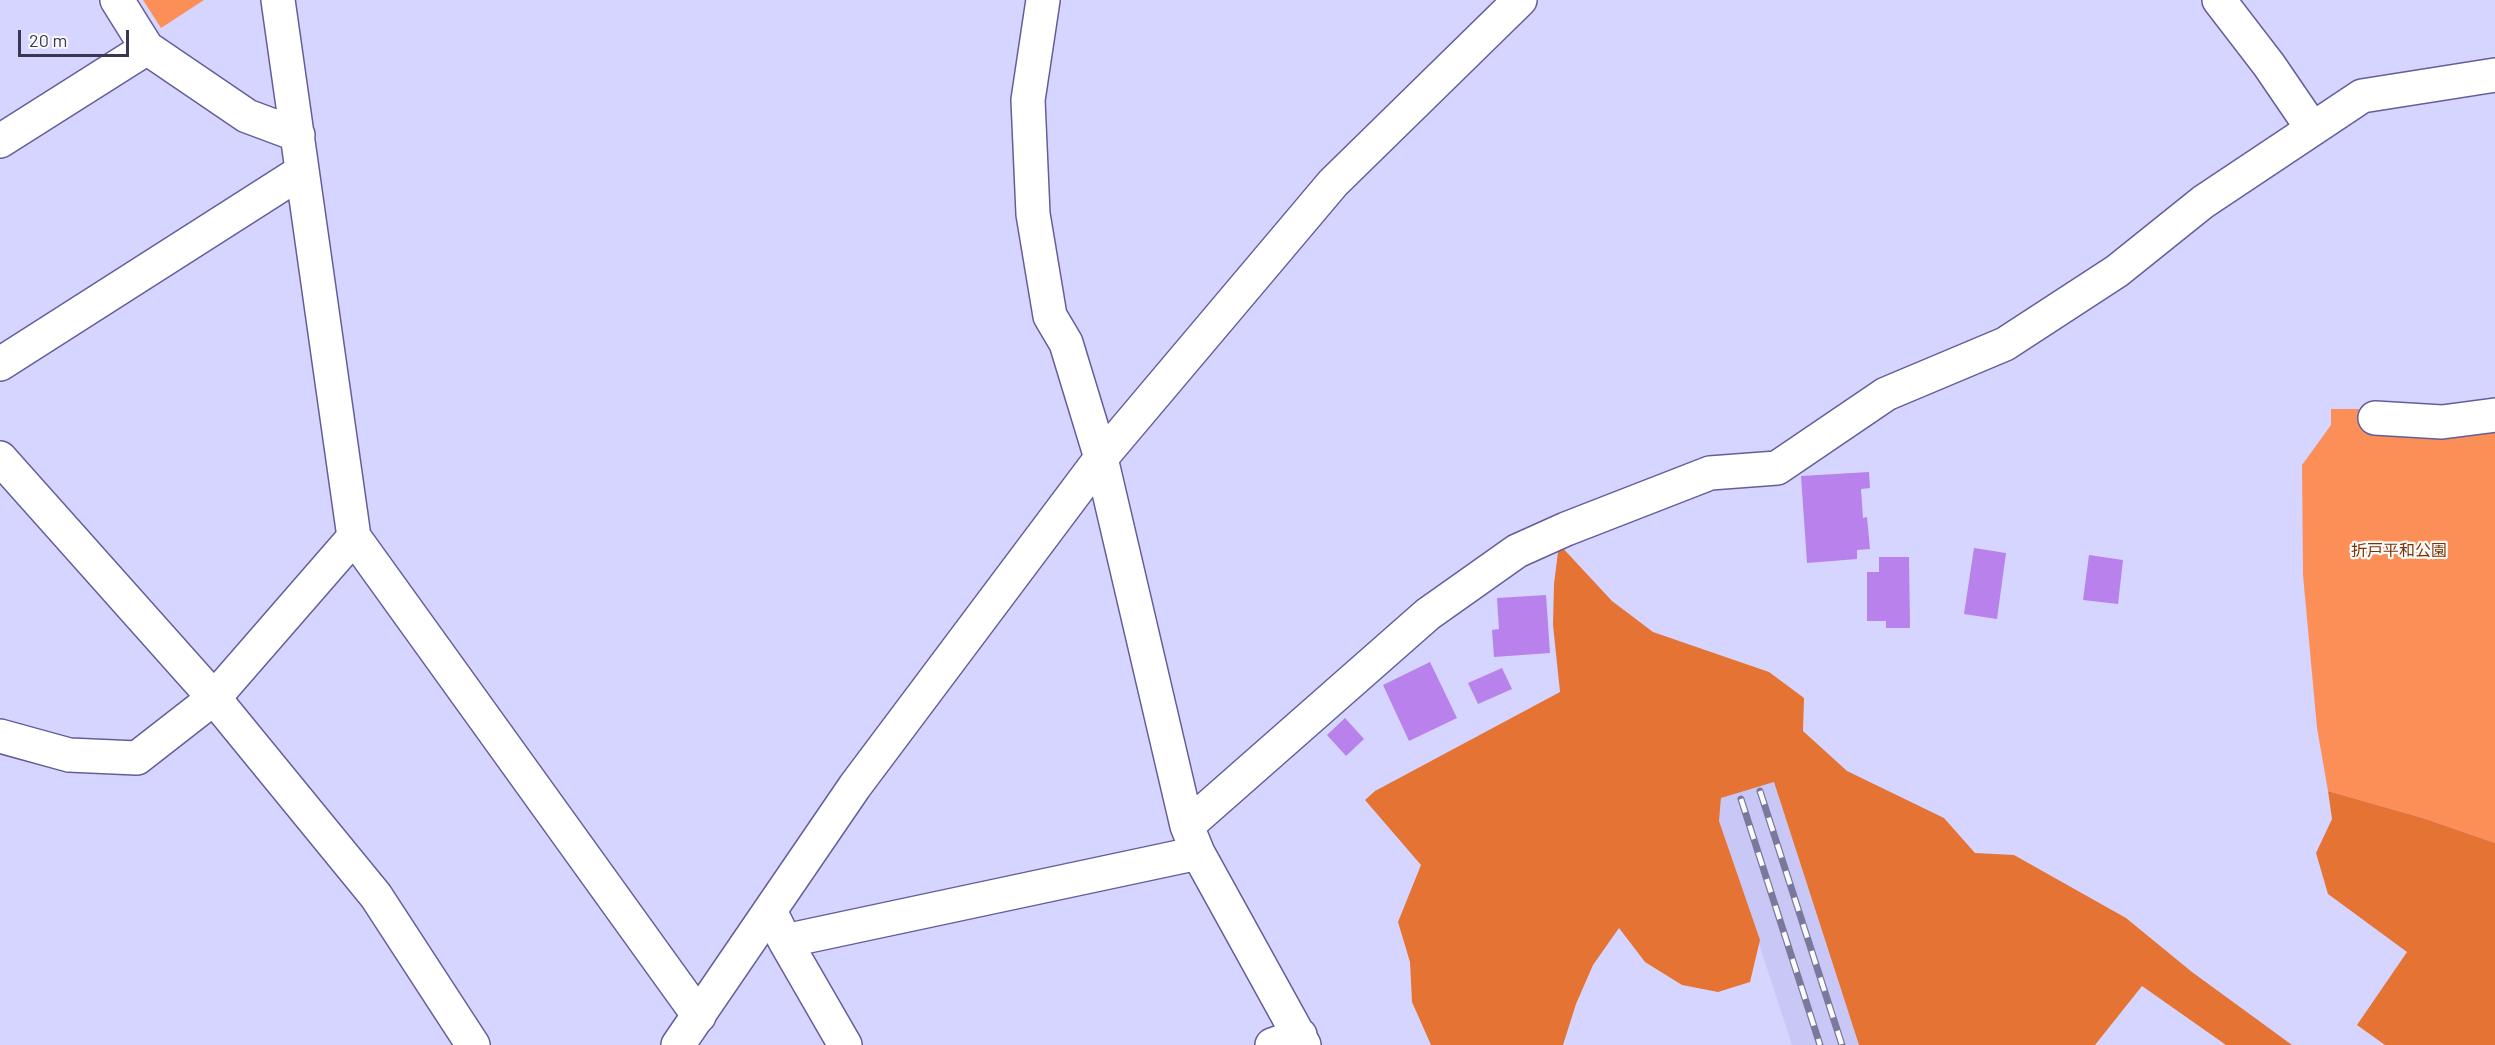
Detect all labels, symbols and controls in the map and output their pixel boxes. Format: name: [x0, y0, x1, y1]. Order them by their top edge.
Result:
scale bar: [21, 18, 132, 56]
text: 20 m: [29, 29, 67, 51]
park label: 折戸平和公園: [2351, 541, 2447, 561]

